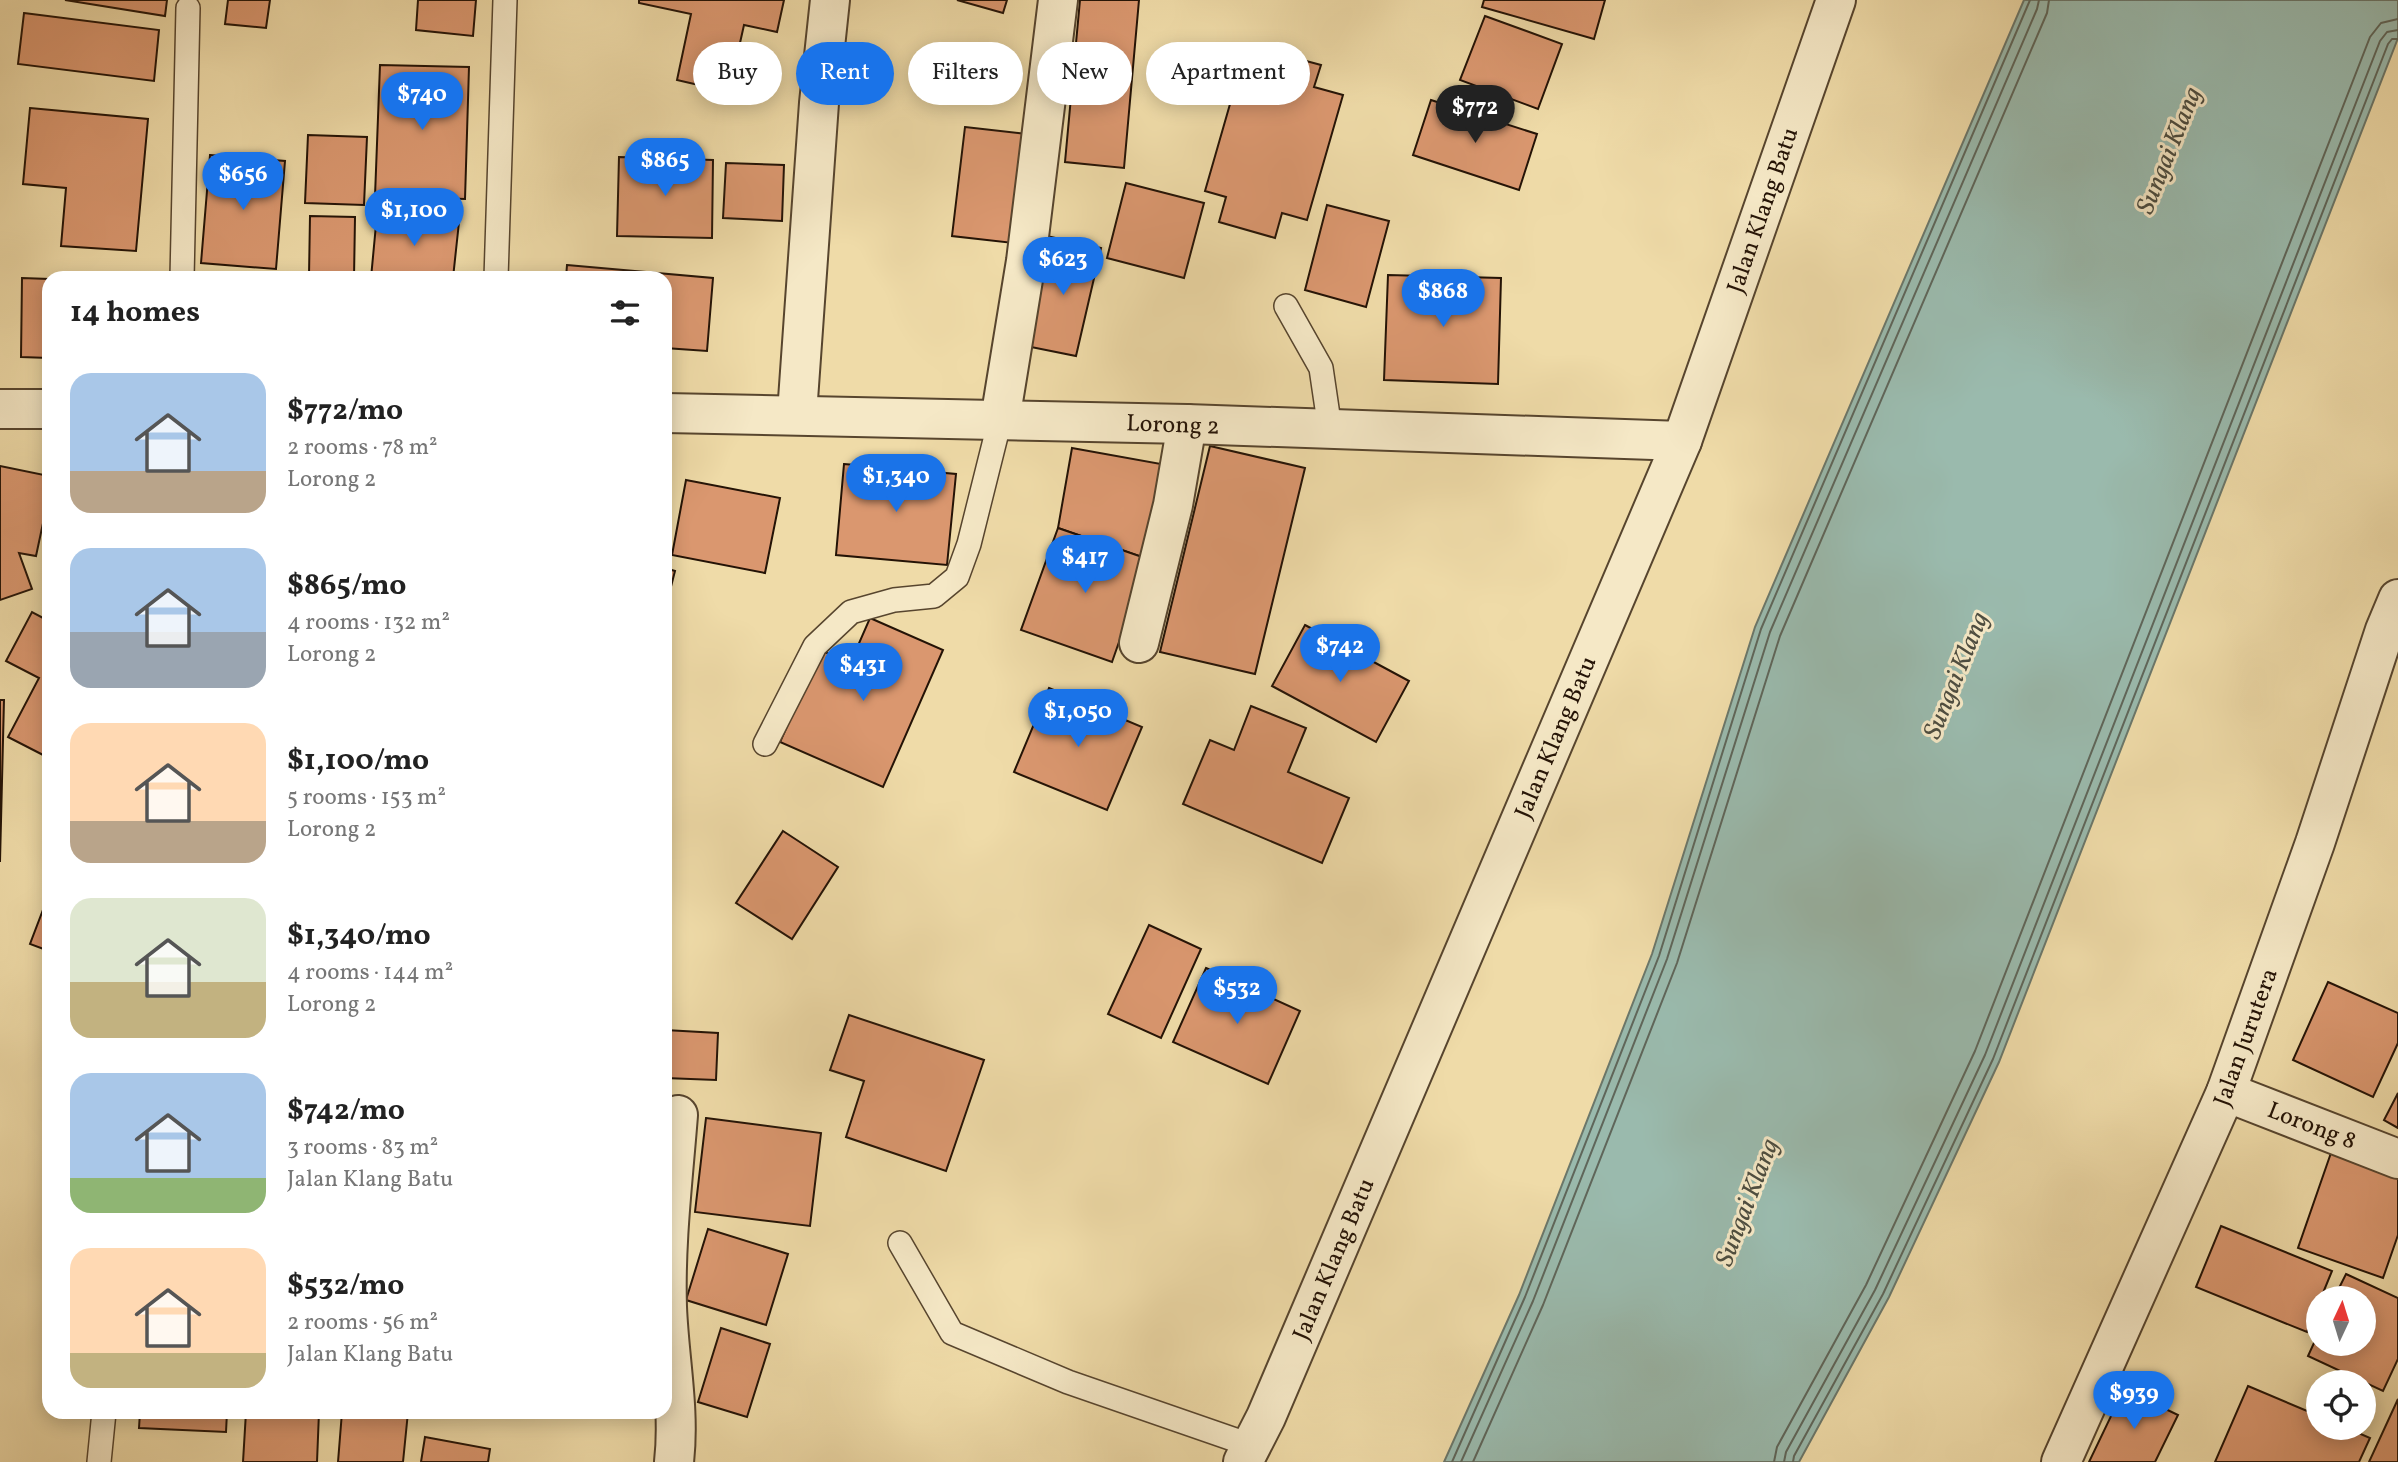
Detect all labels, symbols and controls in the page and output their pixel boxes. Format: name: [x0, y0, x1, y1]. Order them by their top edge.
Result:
chip: Buy: [693, 42, 782, 105]
chip: Rent: [796, 42, 894, 105]
chip: Filters: [908, 42, 1023, 105]
chip: New: [1037, 42, 1132, 105]
chip: Apartment: [1146, 42, 1310, 105]
pin: $740: [381, 72, 463, 132]
text: $740: [397, 79, 447, 111]
water label: Sungai Klang: [2128, 82, 2212, 220]
pin: $772: [1434, 86, 1516, 145]
text: $772: [1452, 92, 1498, 124]
street label: Jalan Klang Batu: [1720, 123, 1808, 298]
pin: $865: [624, 138, 706, 198]
text: $865: [640, 145, 690, 177]
pin: $656: [202, 152, 284, 212]
text: $656: [218, 159, 268, 191]
pin: $1,100: [357, 188, 471, 248]
text: $1,100: [381, 195, 447, 227]
pin: $623: [1022, 238, 1104, 297]
text: $623: [1039, 244, 1087, 276]
pin: $868: [1402, 270, 1484, 329]
text: $868: [1418, 276, 1468, 308]
text: 14 homes: [70, 292, 200, 334]
icon: filters: [606, 294, 644, 332]
text: $772/mo: [287, 390, 403, 432]
icon: home: [126, 401, 210, 485]
street label: Lorong 2: [1126, 407, 1220, 445]
text: 2 rooms · 78 m²: [287, 432, 438, 464]
pin: $1,340: [839, 454, 953, 514]
text: $1,340: [862, 461, 930, 493]
text: Lorong 2: [287, 464, 376, 496]
pin: $417: [1044, 536, 1126, 595]
text: $417: [1061, 542, 1109, 574]
text: $865/mo: [287, 565, 406, 607]
icon: home: [126, 576, 210, 660]
text: 4 rooms · 132 m²: [287, 607, 450, 639]
water label: Sungai Klang: [1915, 607, 1999, 745]
pin: $742: [1299, 624, 1381, 684]
text: $742: [1316, 631, 1364, 663]
text: Lorong 2: [287, 639, 376, 671]
pin: $431: [822, 644, 904, 703]
text: $431: [840, 650, 886, 682]
street label: Jalan Klang Batu: [1507, 651, 1606, 824]
pin: $1,050: [1021, 690, 1135, 749]
text: $1,050: [1044, 696, 1112, 728]
text: $1,100/mo: [287, 740, 429, 782]
icon: home: [126, 751, 210, 835]
text: 5 rooms · 153 m²: [287, 782, 446, 814]
text: Lorong 2: [287, 814, 376, 846]
text: $1,340/mo: [287, 915, 431, 957]
icon: home: [126, 926, 210, 1010]
text: 4 rooms · 144 m²: [287, 957, 453, 989]
street label: Jalan Jurutera: [2206, 964, 2288, 1111]
pin: $532: [1196, 967, 1278, 1026]
text: $532: [1213, 973, 1261, 1005]
text: Lorong 2: [287, 989, 376, 1021]
text: $742/mo: [287, 1090, 405, 1132]
street label: Lorong 8: [2262, 1094, 2361, 1159]
icon: home: [126, 1101, 210, 1185]
text: 3 rooms · 83 m²: [287, 1132, 438, 1164]
water label: Sungai Klang: [1707, 1134, 1789, 1272]
text: Jalan Klang Batu: [287, 1164, 453, 1196]
street label: Jalan Klang Batu: [1285, 1173, 1384, 1346]
text: $532/mo: [287, 1265, 404, 1307]
icon: home: [126, 1276, 210, 1360]
north arrow: [2306, 1286, 2376, 1356]
map controls: [2306, 1286, 2376, 1440]
text: 2 rooms · 56 m²: [287, 1307, 438, 1339]
text: Jalan Klang Batu: [287, 1339, 453, 1371]
button: locate: [2306, 1370, 2376, 1440]
pin: $939: [2093, 1372, 2175, 1431]
text: $939: [2109, 1378, 2159, 1410]

